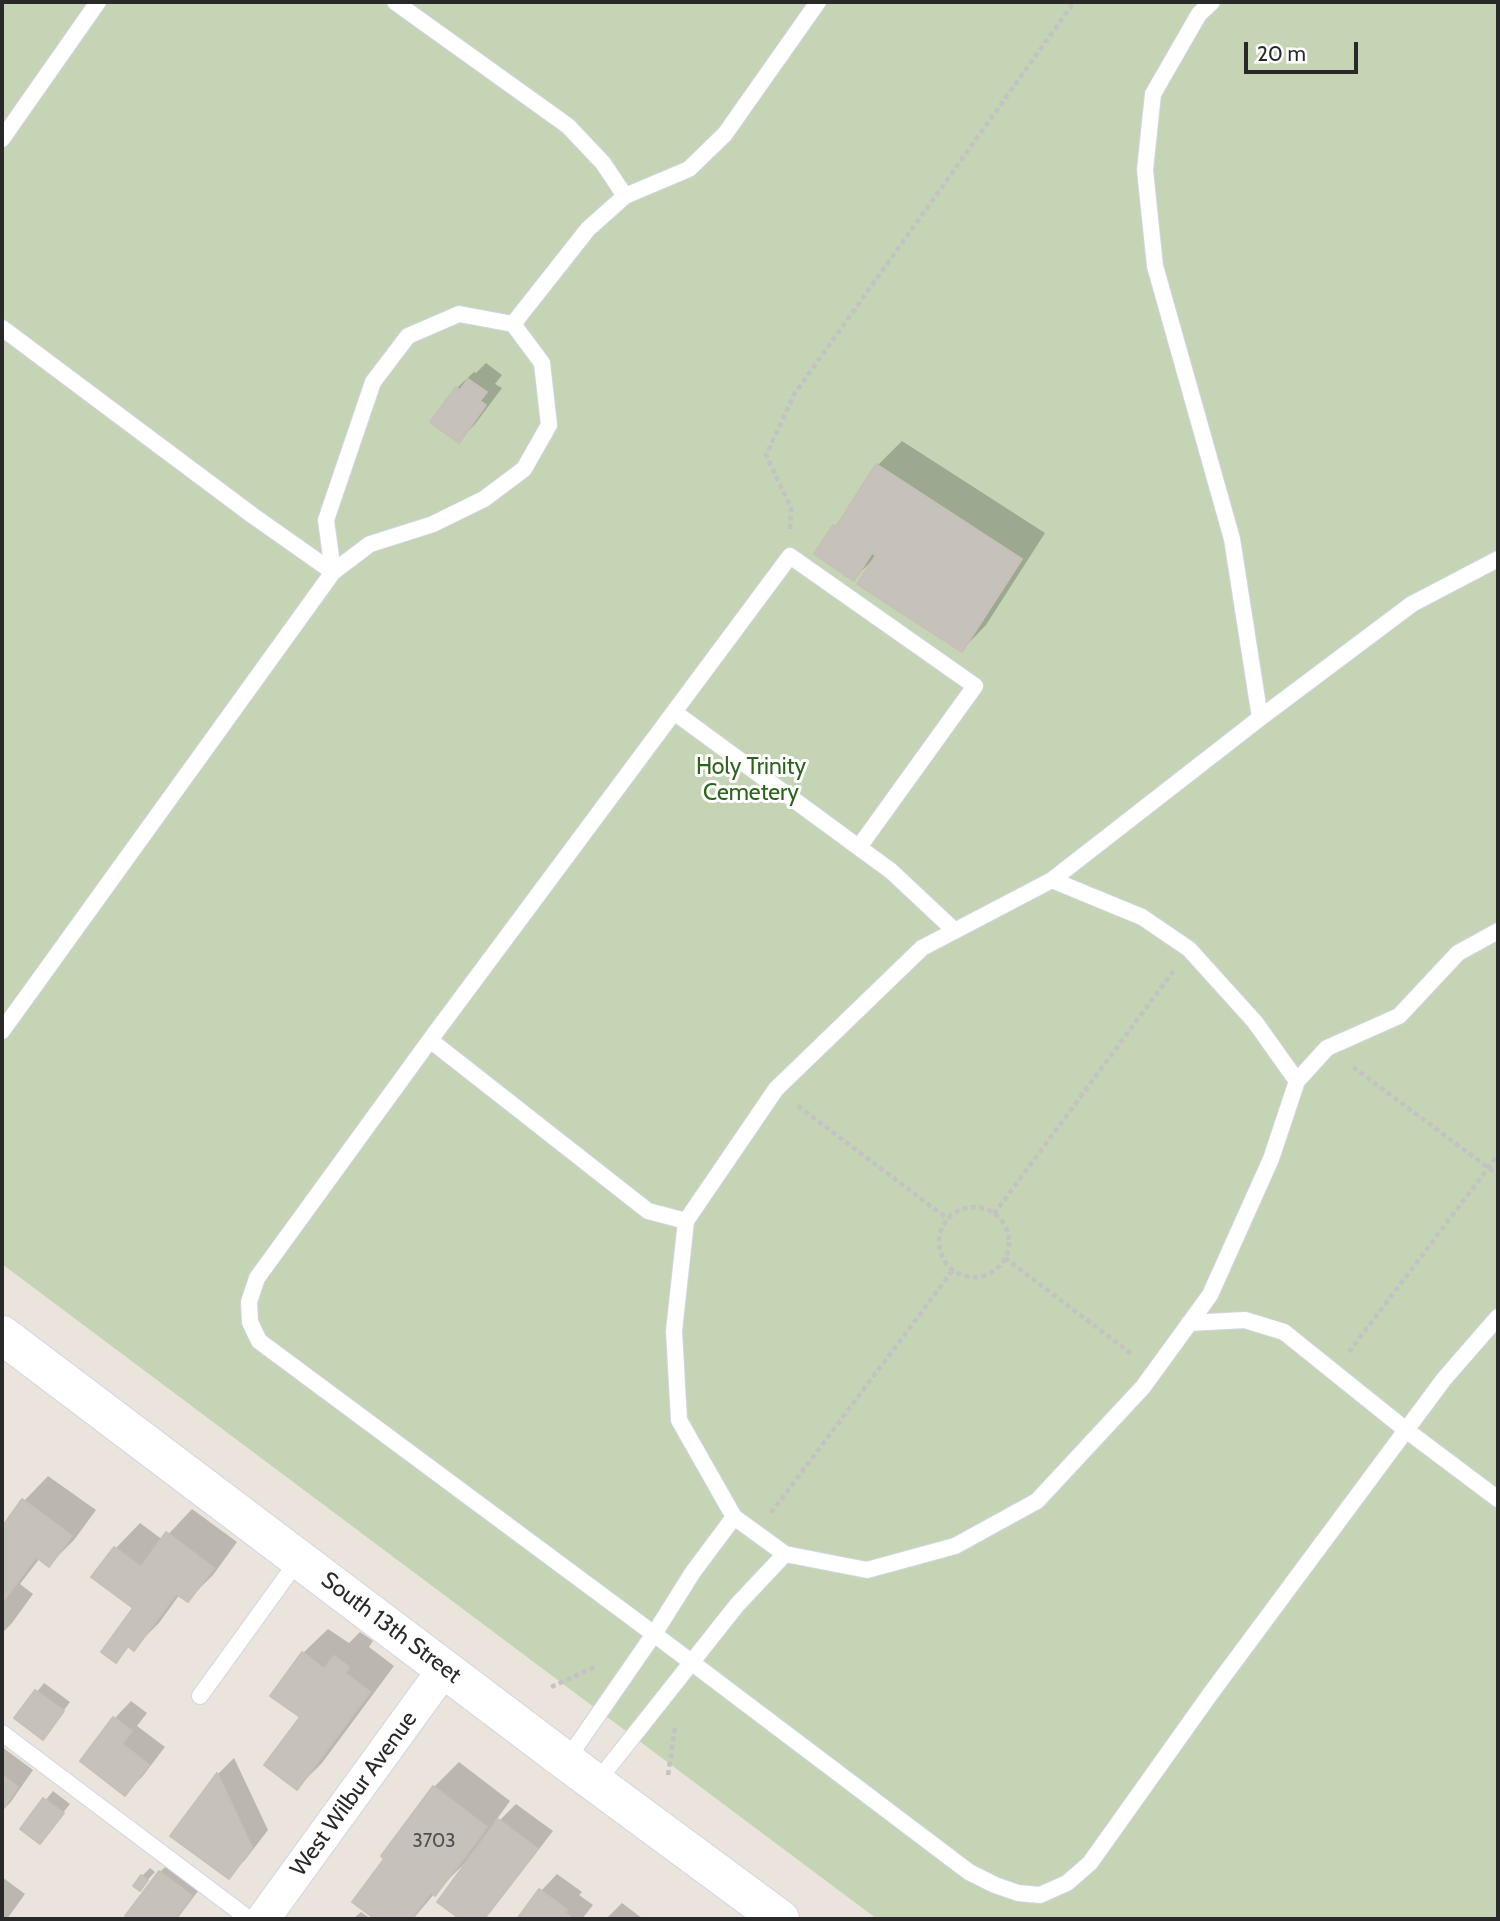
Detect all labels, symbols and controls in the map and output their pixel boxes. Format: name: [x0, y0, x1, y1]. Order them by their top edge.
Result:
scale bar: [1248, 28, 1362, 72]
text: 20 m: [1257, 41, 1306, 66]
park label: Holy Trinity Cemetery: [696, 753, 806, 807]
street label: South 13th Street: [316, 1566, 466, 1690]
street label: West Wilbur Avenue: [285, 1706, 423, 1882]
house number: 3703: [412, 1830, 456, 1852]

